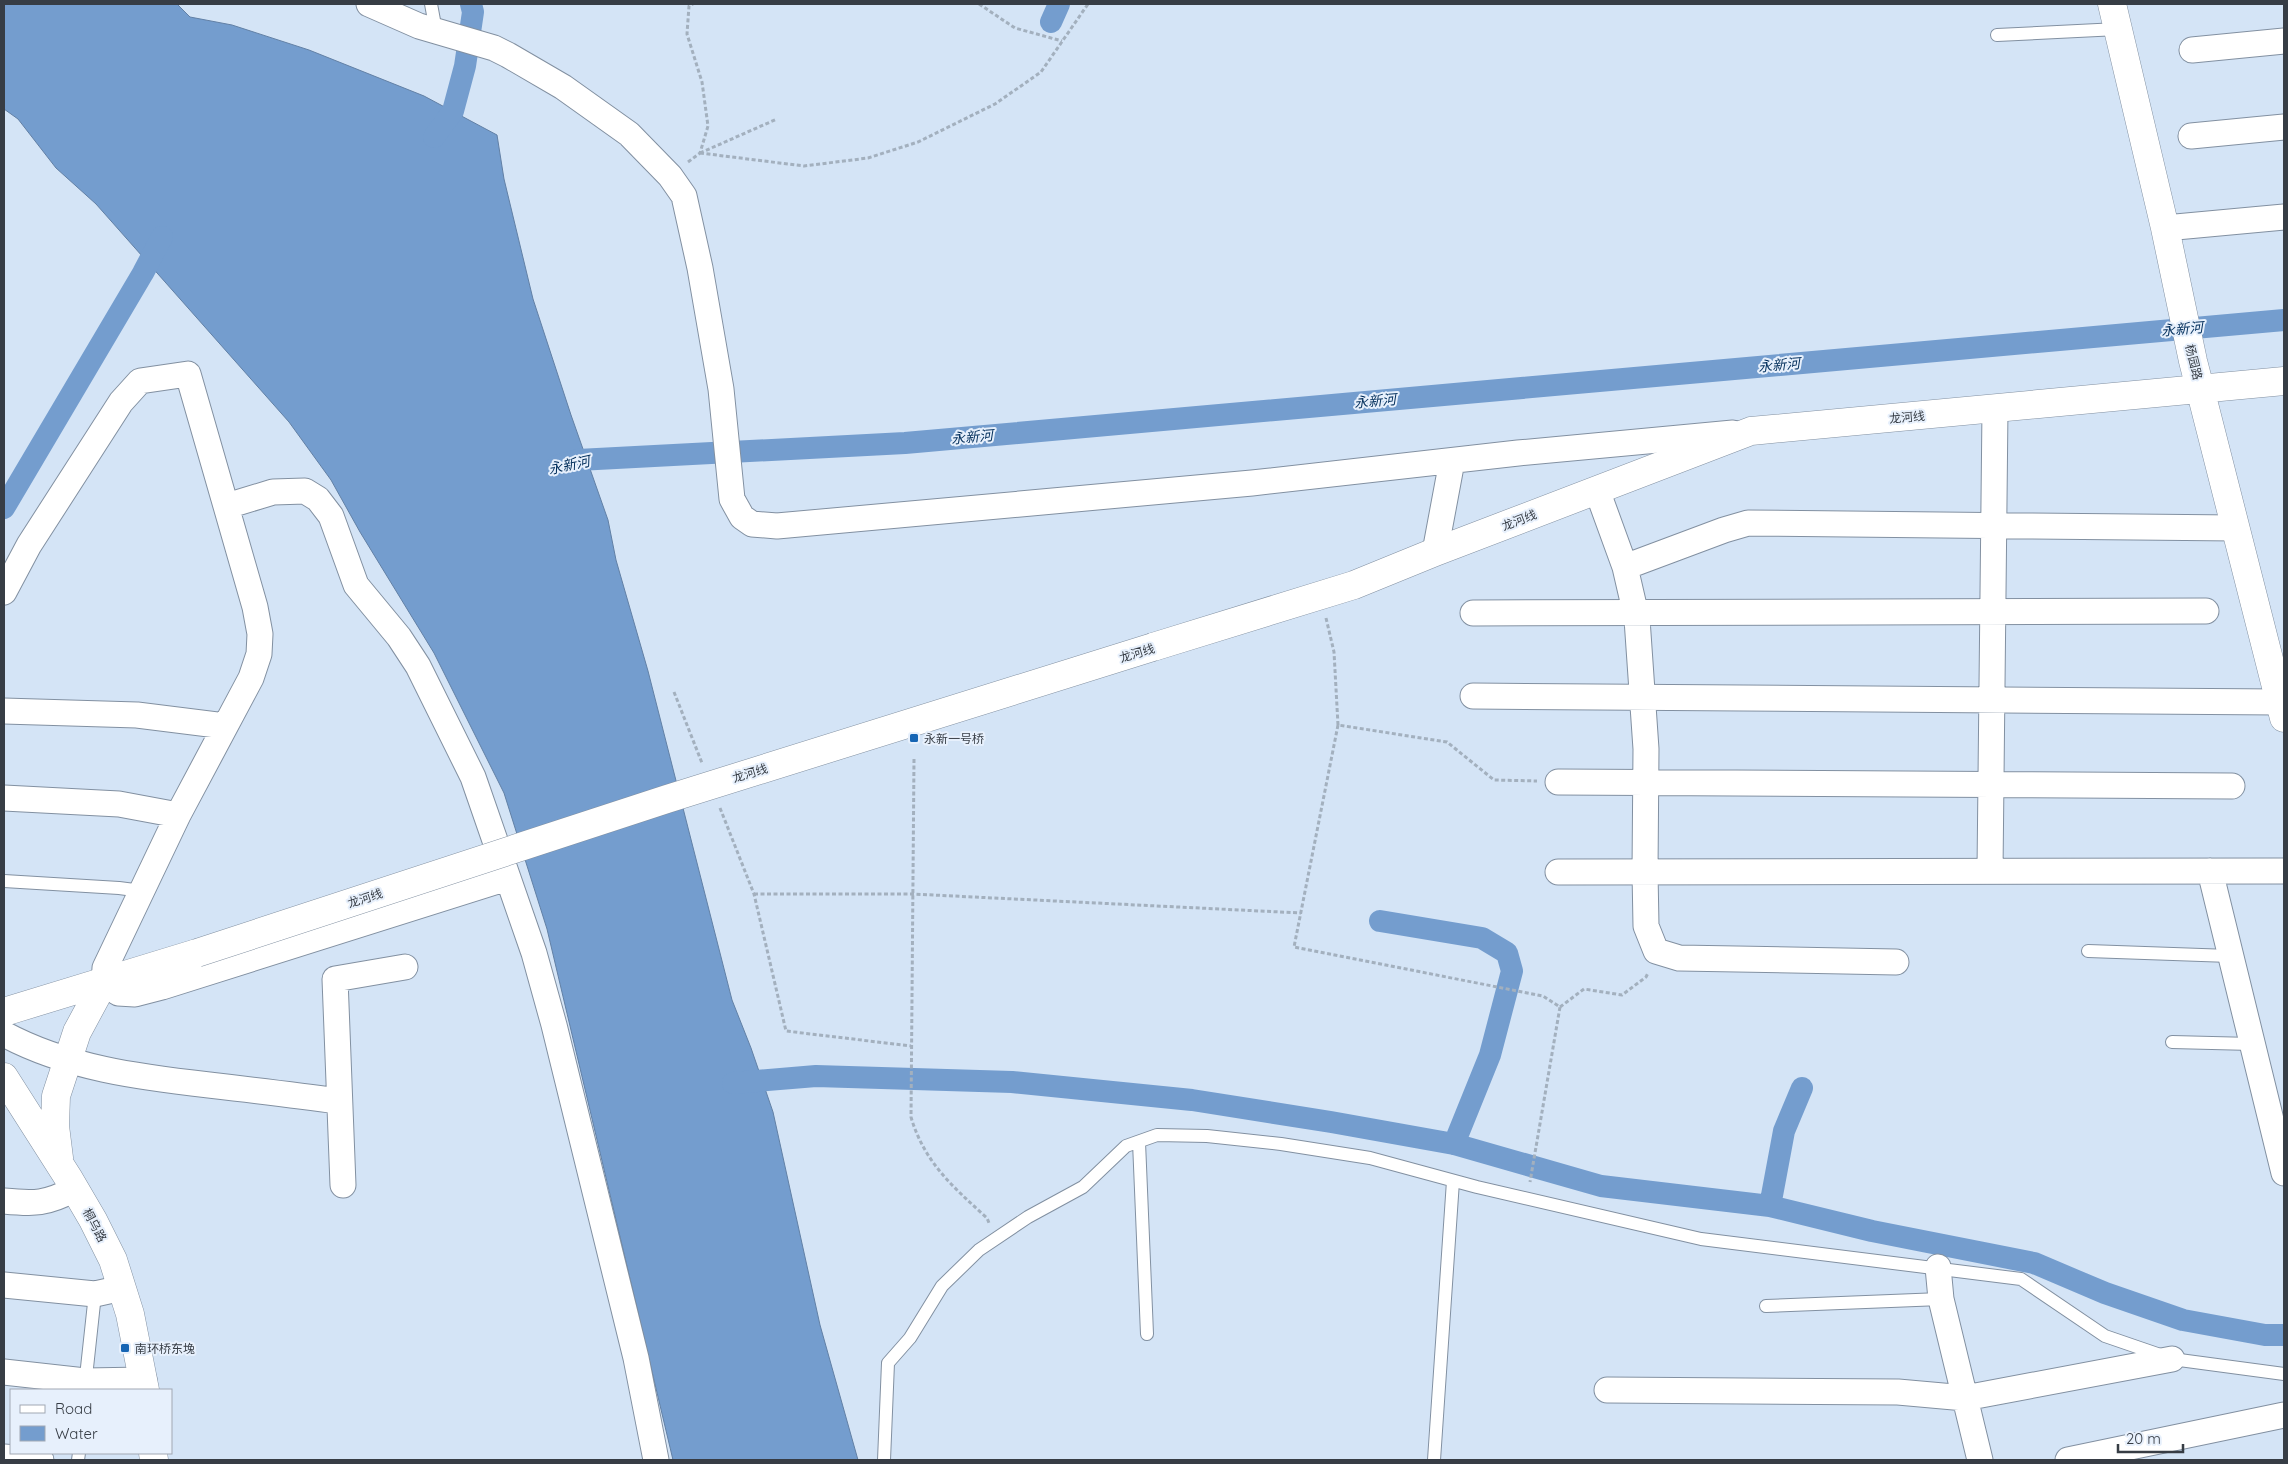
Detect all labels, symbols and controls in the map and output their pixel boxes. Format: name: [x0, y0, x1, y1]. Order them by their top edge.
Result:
water label: 永新河: [2160, 318, 2207, 340]
street label: 杨园路: [2182, 343, 2206, 381]
water label: 永新河: [1757, 354, 1804, 376]
water label: 永新河: [1353, 390, 1400, 412]
street label: 龙河线: [1888, 408, 1926, 426]
water label: 永新河: [950, 426, 997, 448]
water label: 永新河: [547, 451, 594, 478]
street label: 龙河线: [1500, 507, 1538, 533]
street label: 龙河线: [1118, 641, 1156, 665]
place label: 永新一号桥: [924, 731, 984, 746]
marker: 永新一号桥: [908, 732, 920, 744]
street label: 龙河线: [731, 761, 769, 785]
street label: 龙河线: [346, 885, 384, 911]
street label: 桐乌路: [80, 1206, 110, 1244]
place label: 南环桥东堍: [135, 1341, 195, 1356]
marker: 南环桥东堍: [119, 1342, 131, 1354]
legend: [10, 1389, 172, 1454]
text: Road: [55, 1399, 92, 1418]
scale bar: [2118, 1422, 2183, 1454]
text: Water: [55, 1424, 98, 1443]
text: 20 m: [2126, 1429, 2161, 1448]

